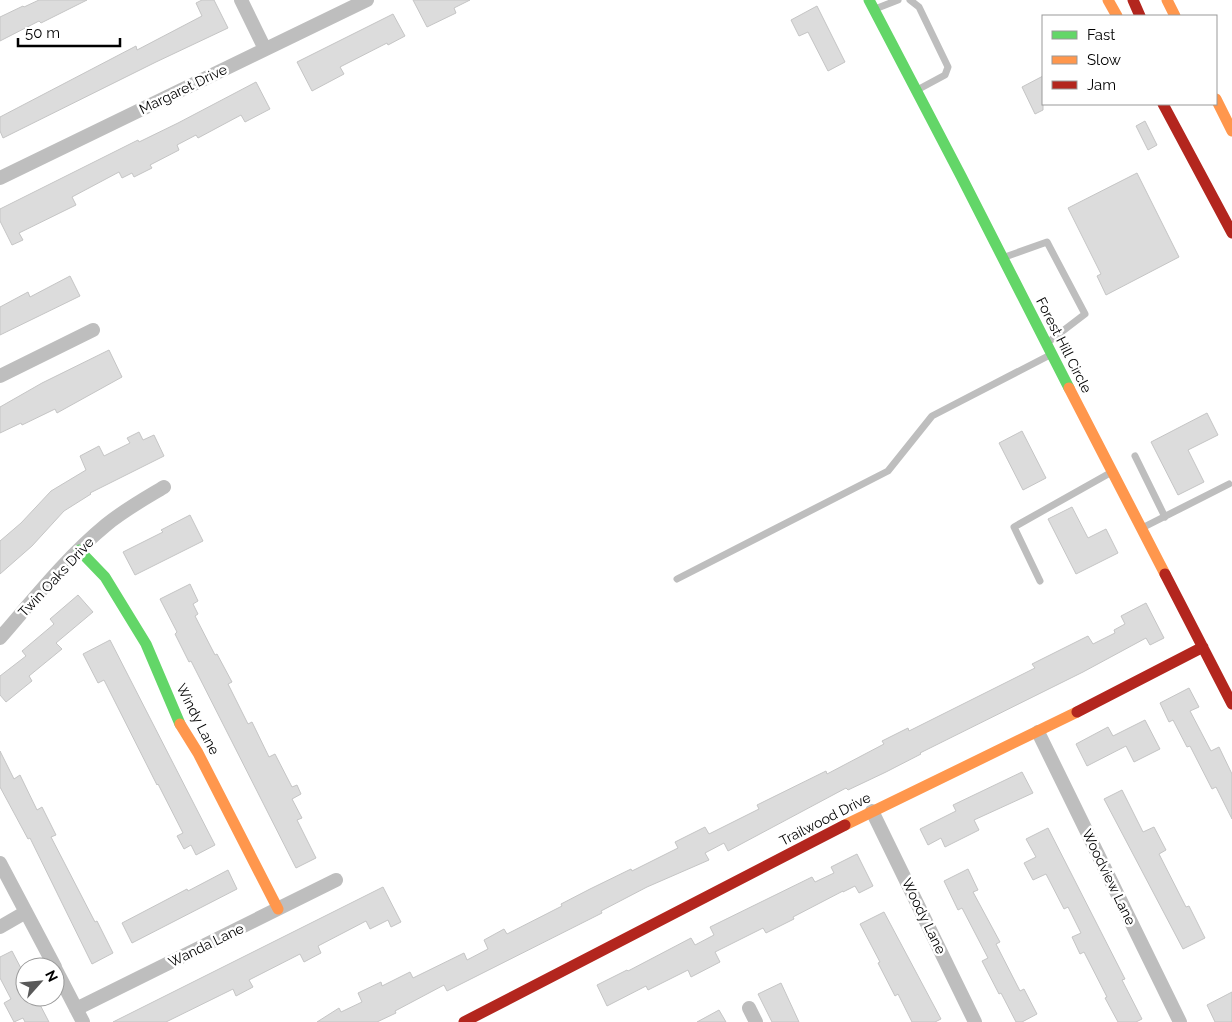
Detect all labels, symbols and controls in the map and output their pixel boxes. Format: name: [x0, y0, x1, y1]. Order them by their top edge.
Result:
scale bar: [18, 15, 120, 47]
legend: [1042, 15, 1217, 105]
text: 50 m: [25, 24, 60, 42]
text: Fast: [1087, 26, 1115, 44]
text: Slow: [1087, 51, 1121, 69]
street label: Margaret Drive: [137, 61, 229, 117]
text: Jam: [1087, 76, 1116, 94]
street label: Forest Hill Circle: [1033, 294, 1095, 396]
street label: Twin Oaks Drive: [15, 534, 97, 620]
street label: Windy Lane: [173, 681, 223, 757]
street label: Trailwood Drive: [777, 789, 873, 849]
street label: Woodview Lane: [1079, 827, 1139, 927]
street label: Woody Lane: [899, 876, 949, 956]
street label: Wanda Lane: [166, 920, 246, 970]
north arrow: [15, 957, 65, 1007]
text: N: [42, 968, 61, 984]

